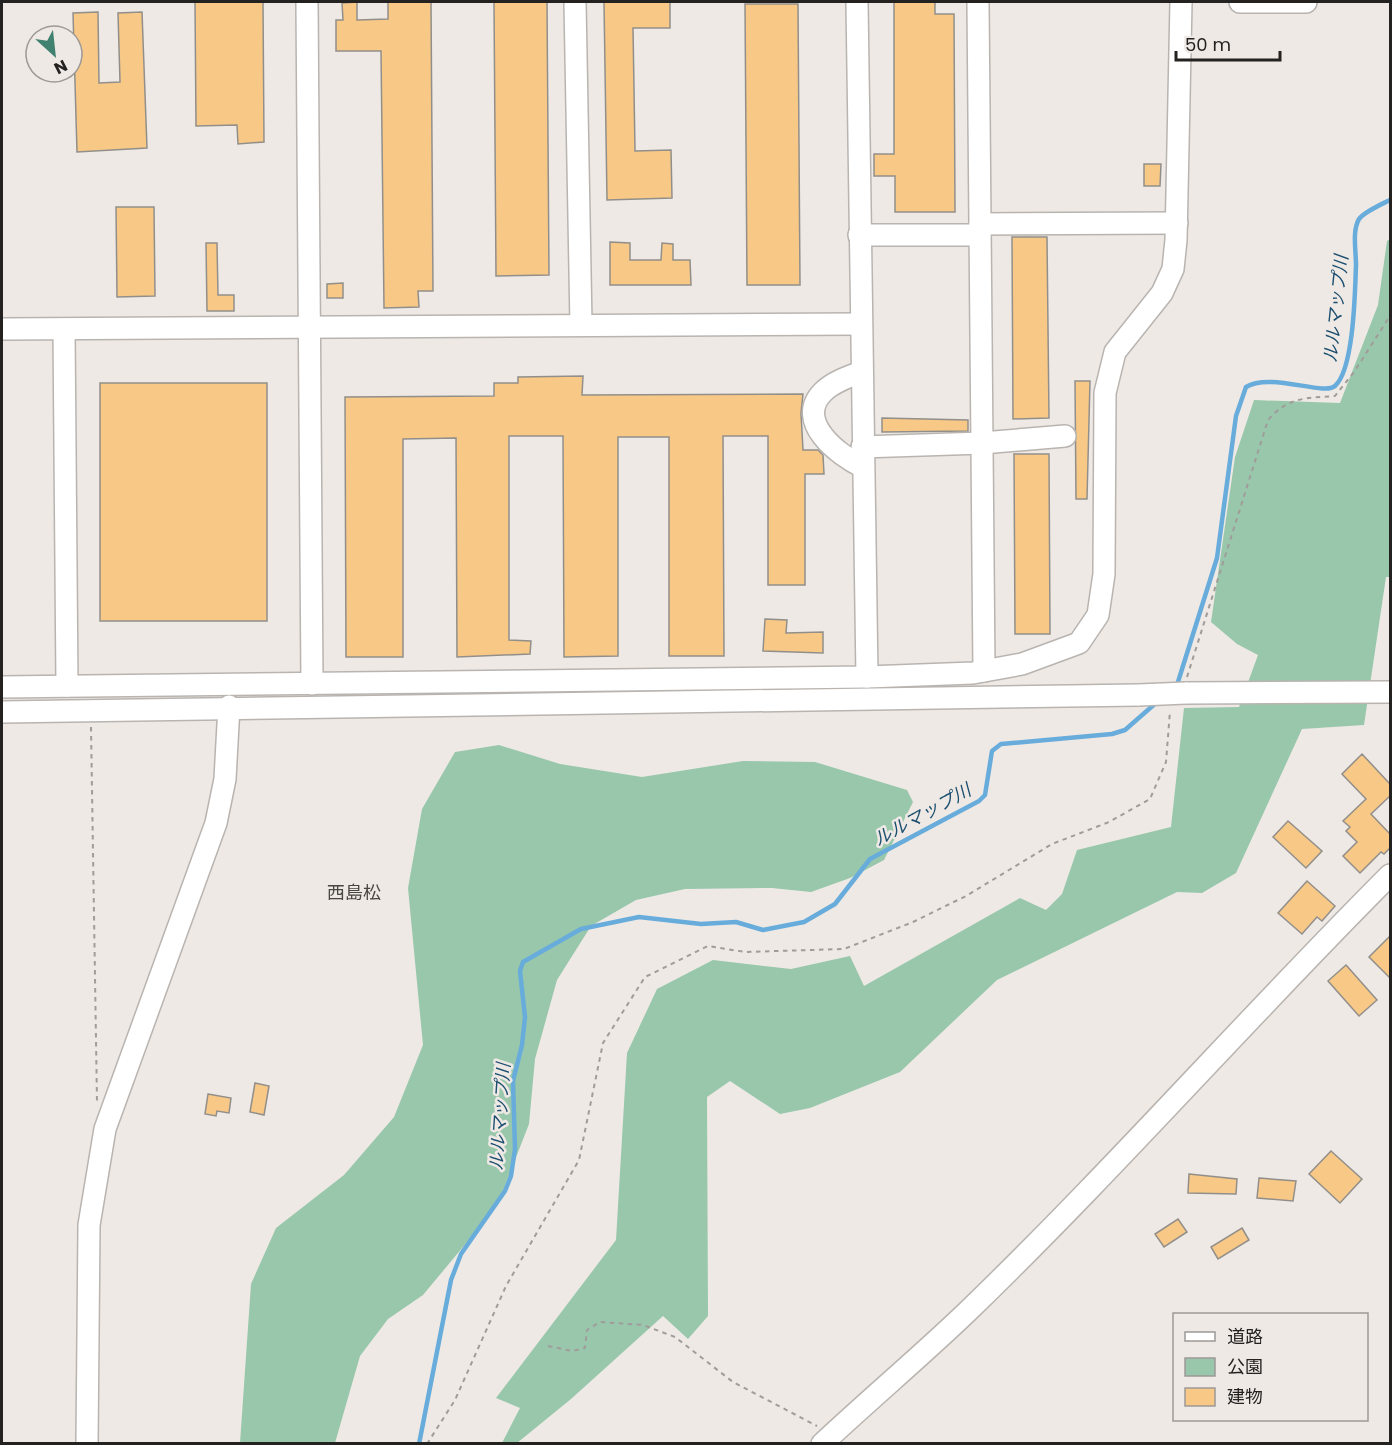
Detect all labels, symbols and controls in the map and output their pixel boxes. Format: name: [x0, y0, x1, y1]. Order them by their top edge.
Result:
north arrow: [24, 24, 84, 84]
scale bar: [1176, 24, 1280, 62]
text: 50 m: [1185, 32, 1231, 57]
text: N: [50, 54, 71, 80]
water label: ルルマップ川: [1317, 252, 1354, 364]
water label: ルルマップ川: [868, 776, 977, 852]
district label: 西島松: [327, 880, 381, 905]
water label: ルルマップ川: [483, 1060, 516, 1172]
legend: [1173, 1313, 1368, 1421]
text: 道路: [1227, 1324, 1263, 1349]
text: 公園: [1227, 1354, 1263, 1379]
text: 建物: [1227, 1384, 1263, 1409]

